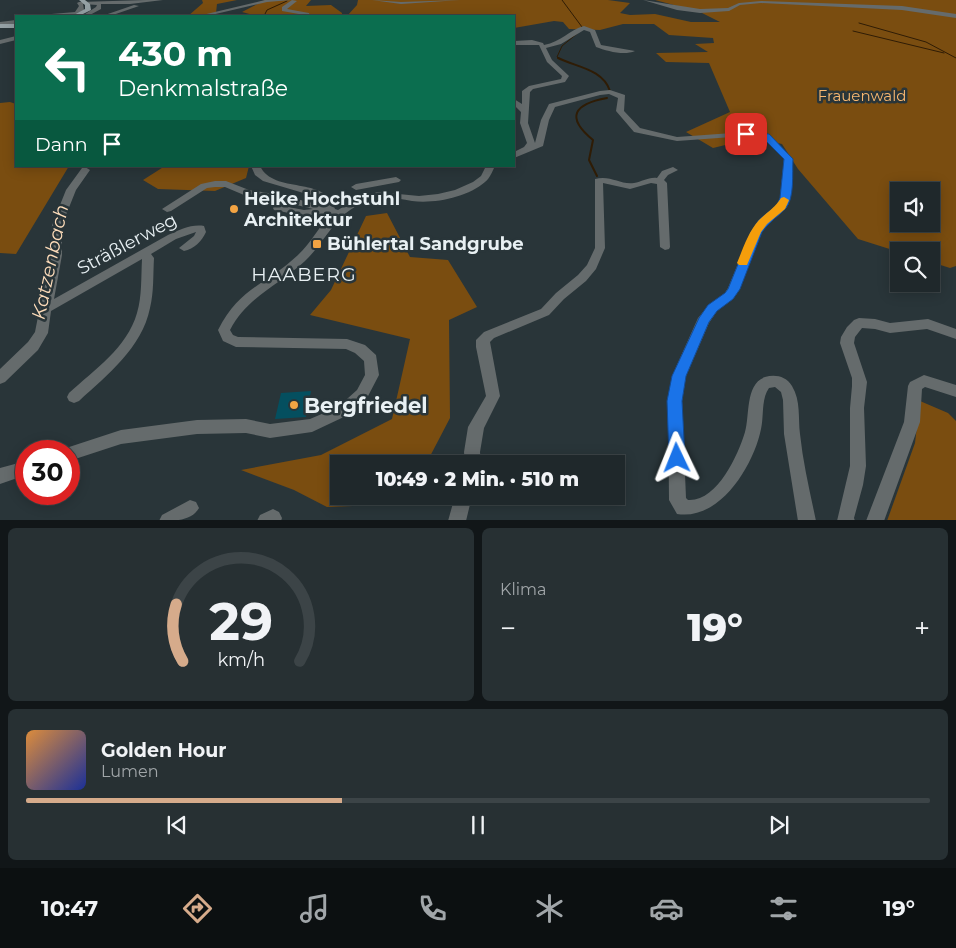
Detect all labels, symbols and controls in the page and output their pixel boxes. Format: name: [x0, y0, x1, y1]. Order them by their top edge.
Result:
text: 430 m: [118, 32, 233, 75]
icon: left: [35, 35, 100, 100]
text: Denkmalstraße: [118, 75, 288, 102]
park label: Frauenwald: [818, 86, 906, 105]
pin: [725, 113, 767, 155]
icon: arrive: [732, 120, 760, 148]
icon: arrive: [98, 130, 126, 158]
text: Dann: [35, 133, 88, 156]
map controls: [890, 182, 940, 292]
button: sound: [890, 182, 940, 232]
place label: Heike Hochstuhl Architektur: [243, 188, 400, 231]
water label: Katzenbach: [27, 203, 73, 321]
marker: Heike Hochstuhl Architektur: [228, 203, 240, 215]
street label: Sträßlerweg: [74, 209, 180, 279]
place label: Bühlertal Sandgrube: [327, 233, 524, 255]
marker: Bühlertal Sandgrube: [311, 238, 323, 250]
button: search: [890, 242, 940, 292]
district label: HAABERG: [251, 263, 357, 286]
place label: Bergfriedel: [304, 393, 428, 418]
marker: Bergfriedel: [288, 399, 300, 411]
position arrow: [650, 431, 702, 483]
speed limit sign: 30: [15, 440, 80, 505]
text: 10:49 · 2 Min. · 510 m: [376, 468, 579, 491]
text: Klima: [500, 580, 546, 599]
text: 29: [209, 590, 273, 653]
text: 19°: [687, 604, 743, 651]
text: −: [500, 611, 516, 645]
text: +: [914, 611, 930, 645]
text: km/h: [217, 649, 265, 670]
text: Golden Hour: [101, 739, 227, 762]
text: Lumen: [101, 762, 159, 781]
icon: previous: [163, 811, 191, 839]
icon: pause: [464, 811, 492, 839]
icon: next: [765, 811, 793, 839]
icon: directions: [180, 891, 215, 926]
icon: music: [297, 891, 332, 926]
icon: phone: [415, 891, 450, 926]
icon: climate: [532, 891, 567, 926]
icon: car: [649, 891, 684, 926]
icon: filters: [766, 891, 801, 926]
text: 10:47: [41, 895, 98, 922]
text: 19°: [883, 895, 915, 922]

